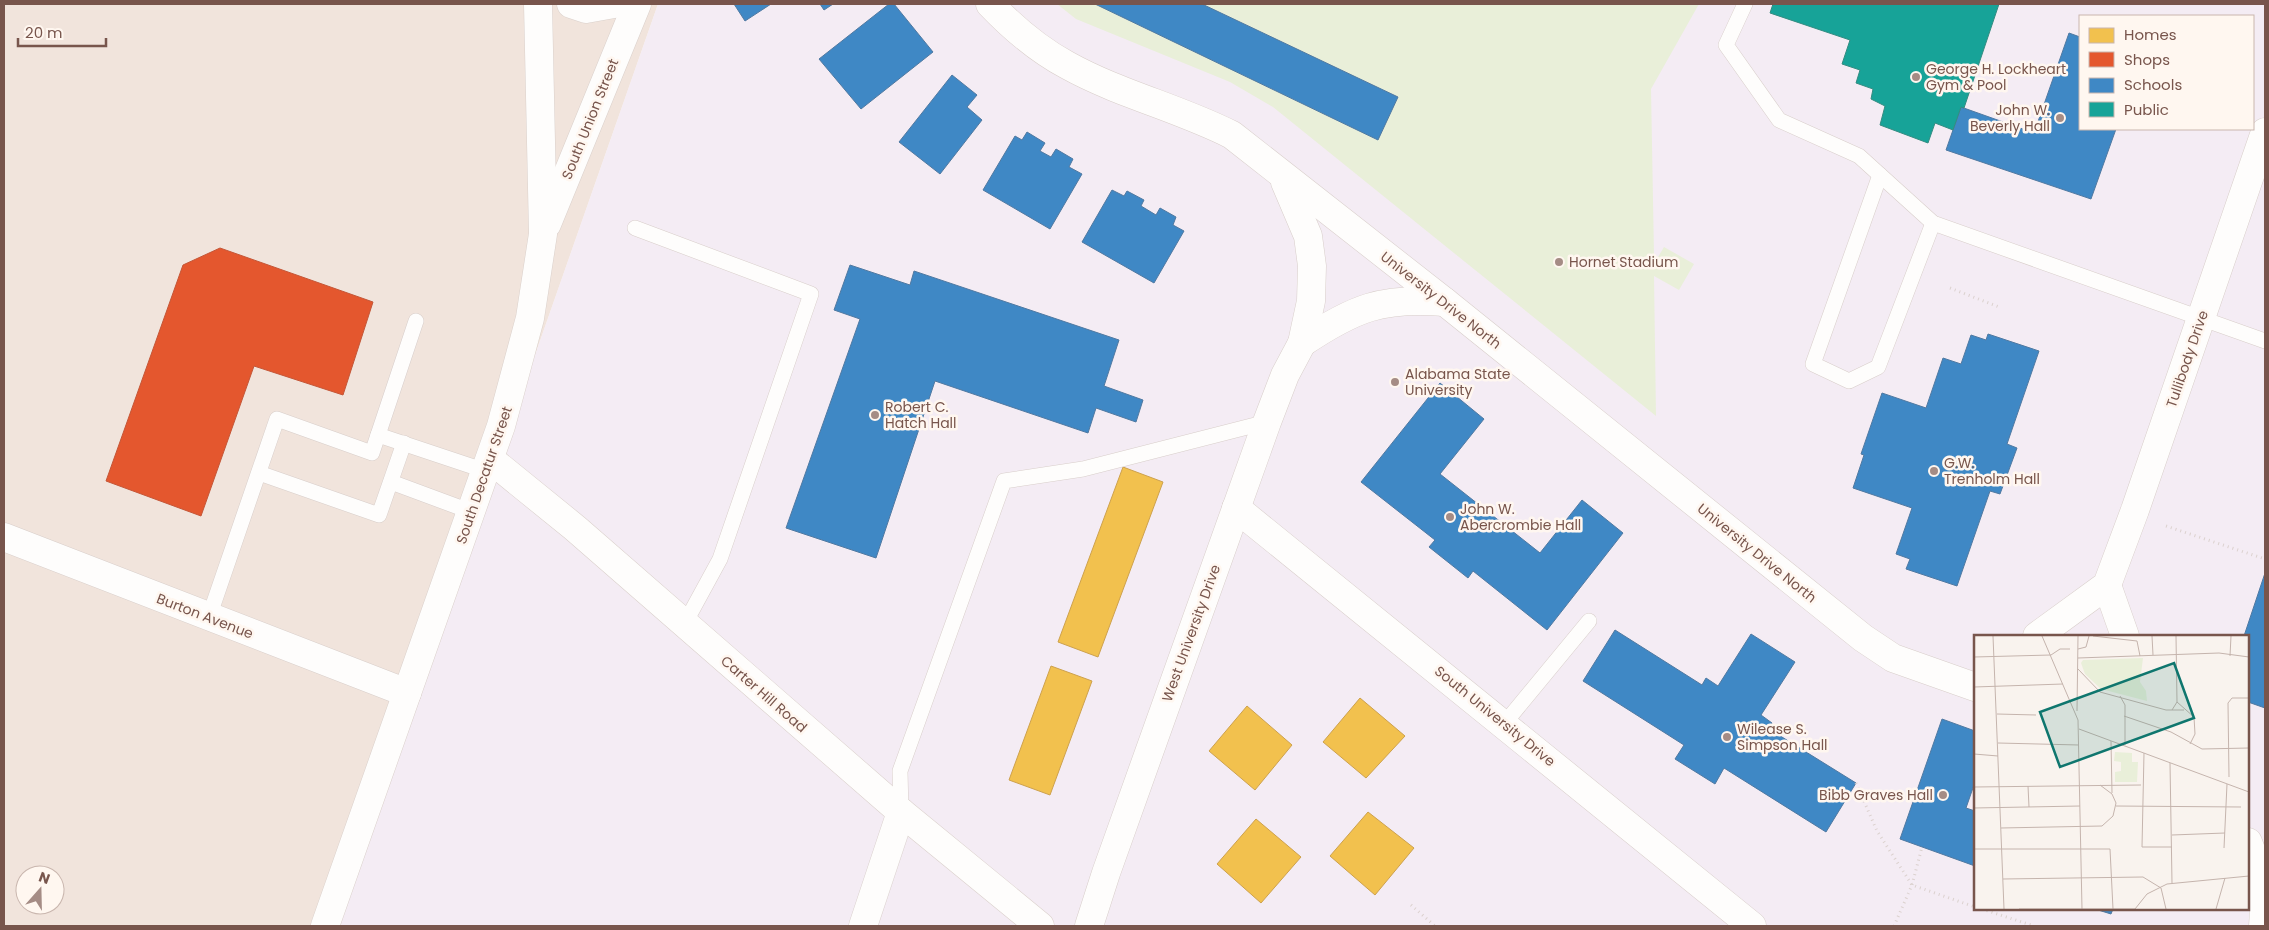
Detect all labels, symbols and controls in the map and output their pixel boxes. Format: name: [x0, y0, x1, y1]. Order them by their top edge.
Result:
scale bar: [18, 15, 105, 47]
legend: [2079, 15, 2254, 130]
text: 20 m: [25, 22, 63, 43]
text: Homes: [2124, 24, 2177, 45]
text: Shops: [2124, 49, 2170, 70]
street label: South Union Street: [557, 56, 623, 182]
place label: George H. Lockheart Gym & Pool: [1926, 59, 2066, 95]
marker: George H. Lockheart Gym & Pool: [1910, 71, 1922, 83]
text: Schools: [2124, 74, 2182, 95]
text: Public: [2124, 99, 2169, 120]
place label: John W. Beverly Hall: [1970, 100, 2050, 136]
marker: John W. Beverly Hall: [2054, 112, 2066, 124]
street label: University Drive North: [1377, 247, 1505, 353]
place label: Hornet Stadium: [1569, 252, 1678, 272]
marker: Hornet Stadium: [1553, 256, 1565, 268]
street label: Tullibody Drive: [2161, 307, 2213, 410]
place label: Alabama State University: [1405, 364, 1511, 400]
marker: Alabama State University: [1389, 376, 1401, 388]
place label: Robert C. Hatch Hall: [885, 397, 956, 433]
street label: South Decatur Street: [451, 403, 517, 547]
marker: Robert C. Hatch Hall: [869, 409, 881, 421]
place label: G.W. Trenholm Hall: [1944, 453, 2040, 489]
marker: G.W. Trenholm Hall: [1928, 465, 1940, 477]
place label: John W. Abercrombie Hall: [1460, 499, 1581, 535]
street label: University Drive North: [1693, 499, 1821, 607]
marker: John W. Abercrombie Hall: [1444, 511, 1456, 523]
street label: West University Drive: [1157, 561, 1225, 704]
street label: Burton Avenue: [154, 588, 257, 644]
inset map: [1974, 635, 2249, 910]
street label: Carter Hill Road: [717, 651, 811, 737]
street label: South University Drive: [1430, 661, 1560, 771]
place label: Wilease S. Simpson Hall: [1737, 719, 1828, 755]
marker: Wilease S. Simpson Hall: [1721, 731, 1733, 743]
place label: Bibb Graves Hall: [1819, 785, 1933, 805]
marker: Bibb Graves Hall: [1937, 789, 1949, 801]
north arrow: [15, 865, 65, 915]
text: N: [36, 867, 53, 889]

